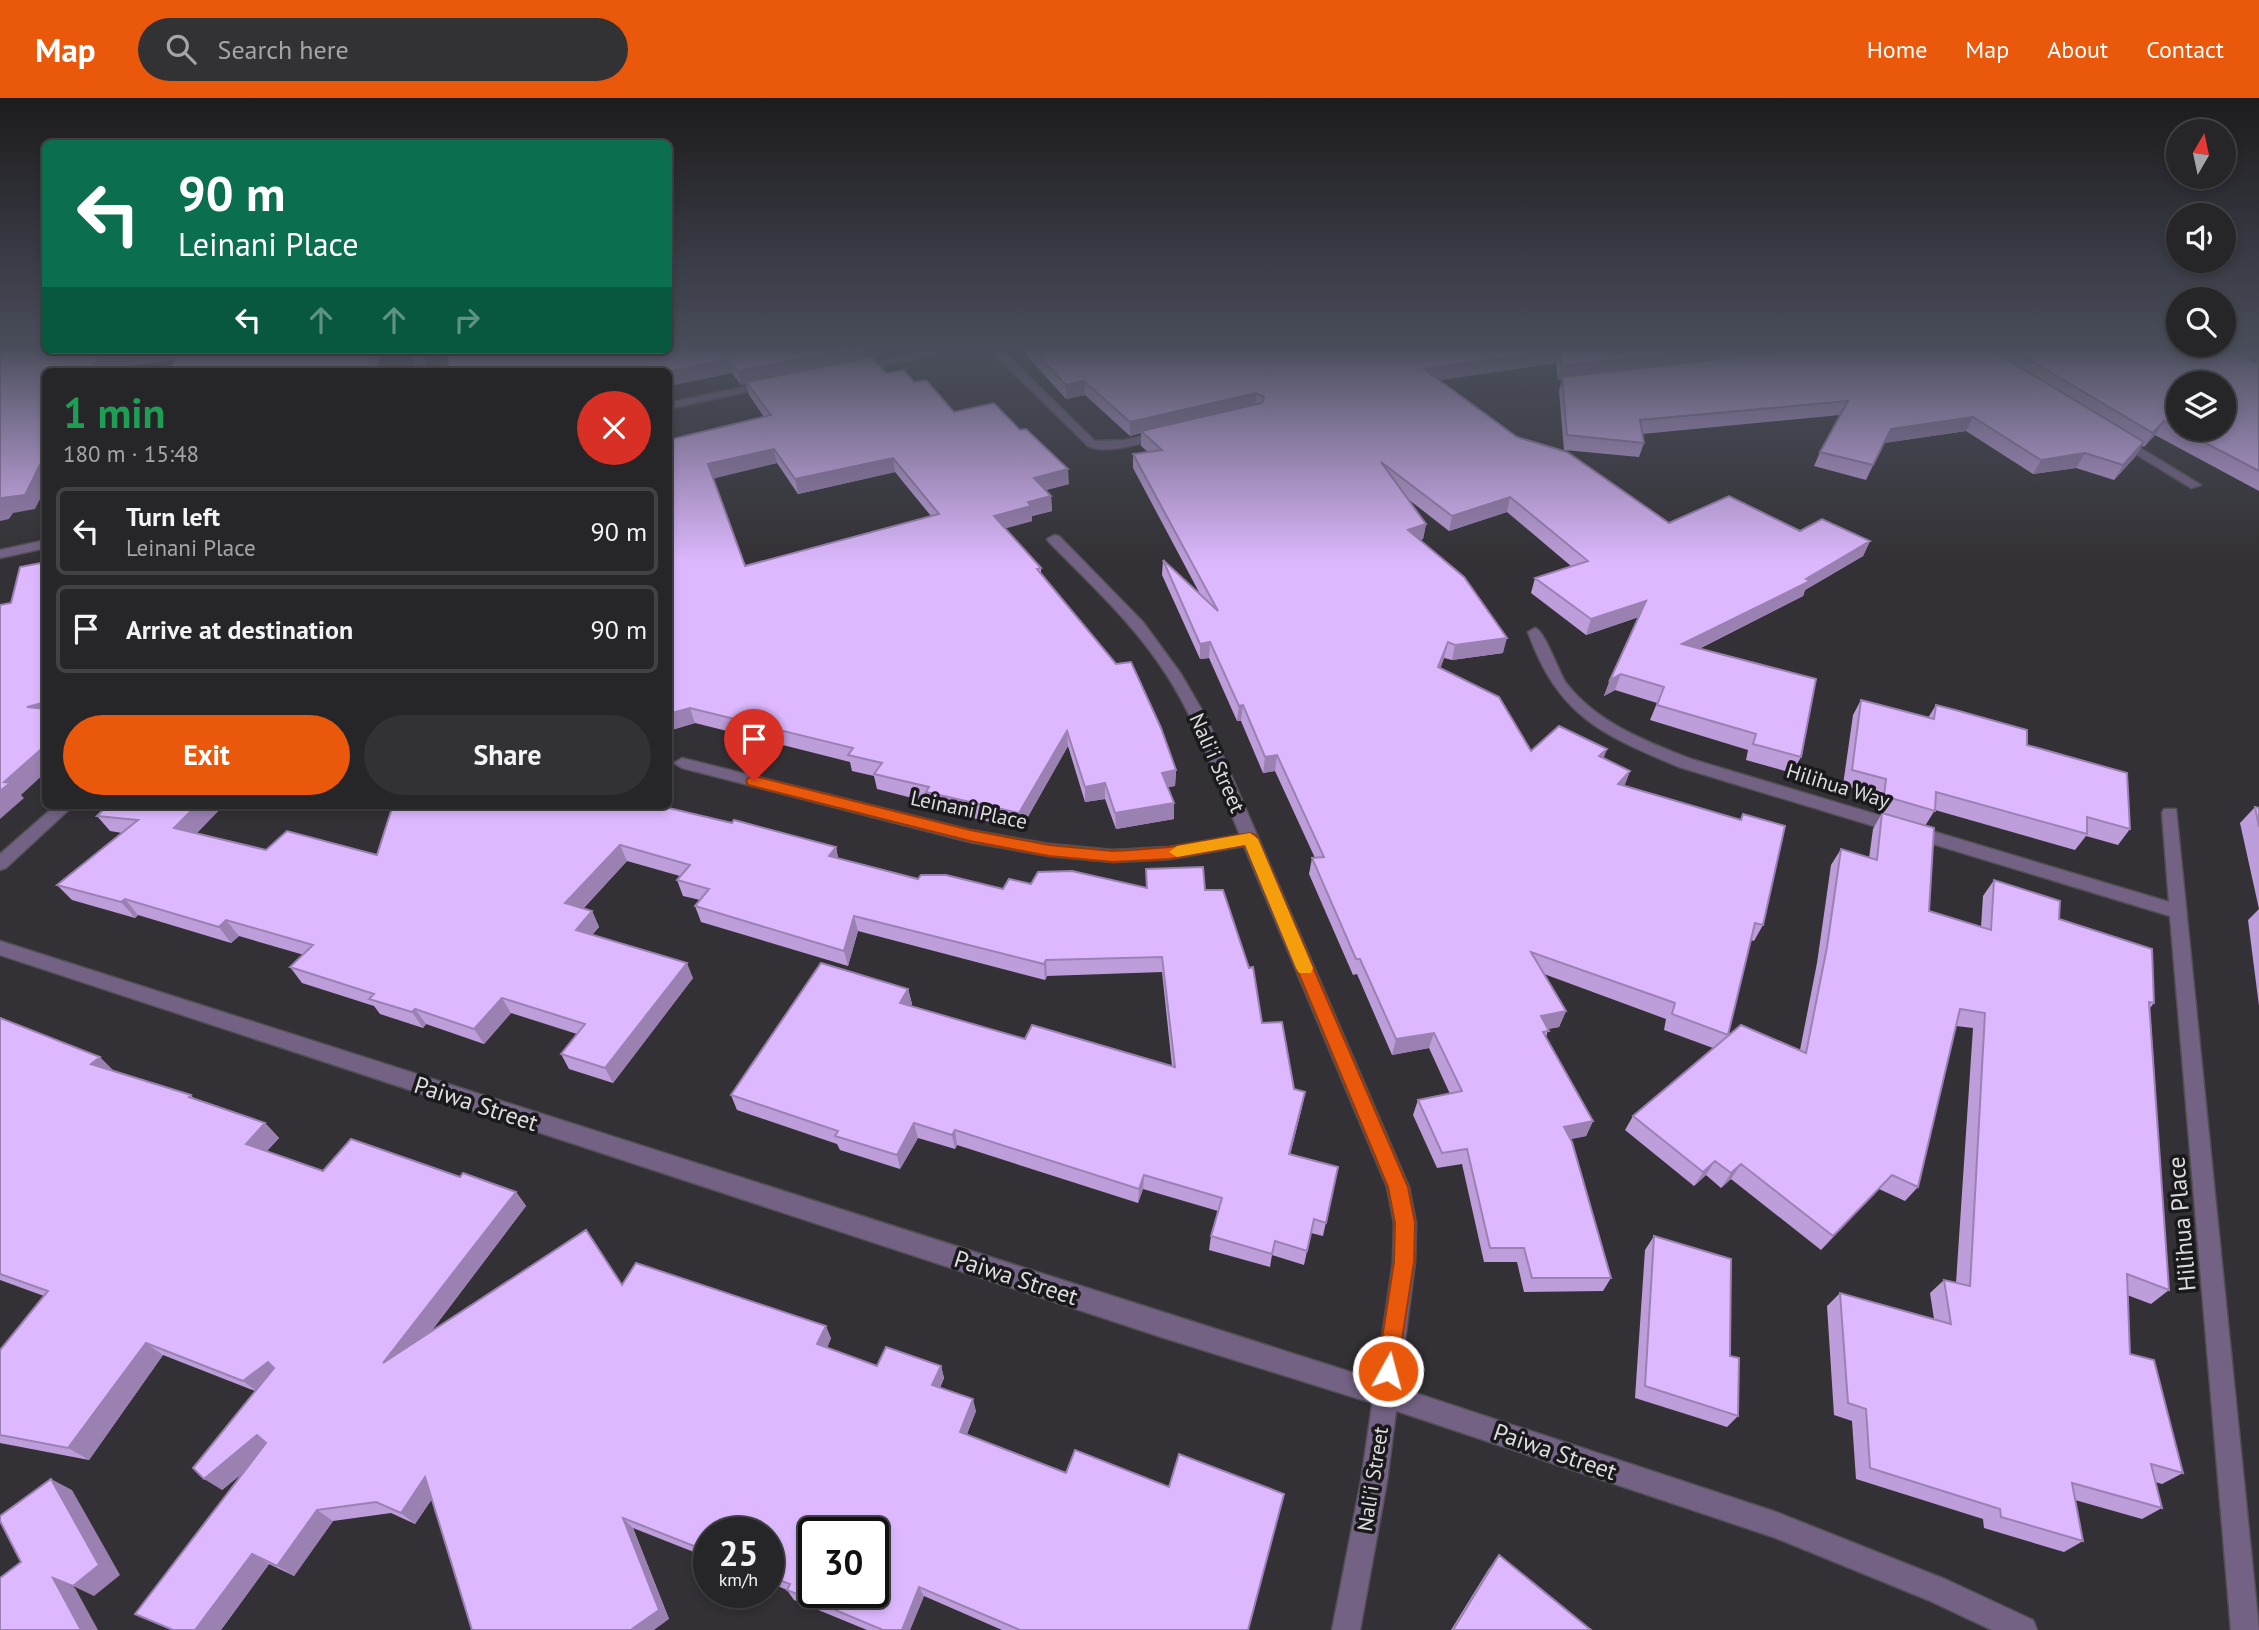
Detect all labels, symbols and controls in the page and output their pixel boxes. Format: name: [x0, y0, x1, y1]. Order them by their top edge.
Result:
search box: [138, 18, 628, 81]
text: Map: [35, 28, 96, 71]
icon: search: [162, 30, 200, 68]
text: Search here: [218, 33, 349, 66]
text: Home: [1867, 34, 1927, 65]
text: Map: [1965, 34, 2009, 65]
text: About: [2047, 34, 2108, 65]
text: Contact: [2146, 34, 2224, 65]
north arrow: [2166, 119, 2236, 189]
map controls: [2166, 119, 2236, 441]
text: 90 m: [178, 161, 285, 225]
icon: left: [63, 168, 154, 259]
button: sound: [2166, 203, 2236, 273]
text: Leinani Place: [178, 223, 359, 265]
button: search: [2166, 287, 2236, 357]
icon: left: [229, 301, 267, 339]
icon: ahead: [302, 301, 340, 339]
icon: ahead: [375, 301, 413, 339]
icon: right: [448, 301, 486, 339]
button: layers: [2166, 371, 2236, 441]
text: 1 min: [63, 385, 165, 440]
button: close: [577, 391, 651, 465]
text: 180 m · 15:48: [63, 439, 199, 468]
text: Turn left: [126, 500, 220, 533]
icon: left: [67, 512, 105, 550]
text: 90 m: [591, 515, 647, 548]
text: Leinani Place: [126, 533, 256, 562]
icon: arrive: [67, 610, 105, 648]
text: Arrive at destination: [126, 613, 353, 646]
text: 90 m: [591, 613, 647, 646]
pin: [724, 709, 784, 781]
street label: Nali'i Street: [1184, 709, 1251, 817]
button: Exit: [63, 715, 350, 795]
button: Share: [364, 715, 651, 795]
icon: arrive: [735, 720, 773, 758]
street label: Hilihua Way: [1783, 757, 1893, 814]
street label: Leinani Place: [908, 784, 1030, 835]
street label: Paiwa Street: [410, 1069, 542, 1138]
street label: Hilihua Place: [2160, 1155, 2203, 1293]
street label: Paiwa Street: [950, 1243, 1082, 1312]
position arrow: [1351, 1334, 1425, 1408]
street label: Paiwa Street: [1490, 1416, 1621, 1487]
street label: Nali'i Street: [1351, 1425, 1394, 1533]
speed limit sign: 30: [798, 1517, 889, 1608]
text: 25: [719, 1530, 758, 1576]
text: km/h: [719, 1568, 758, 1591]

